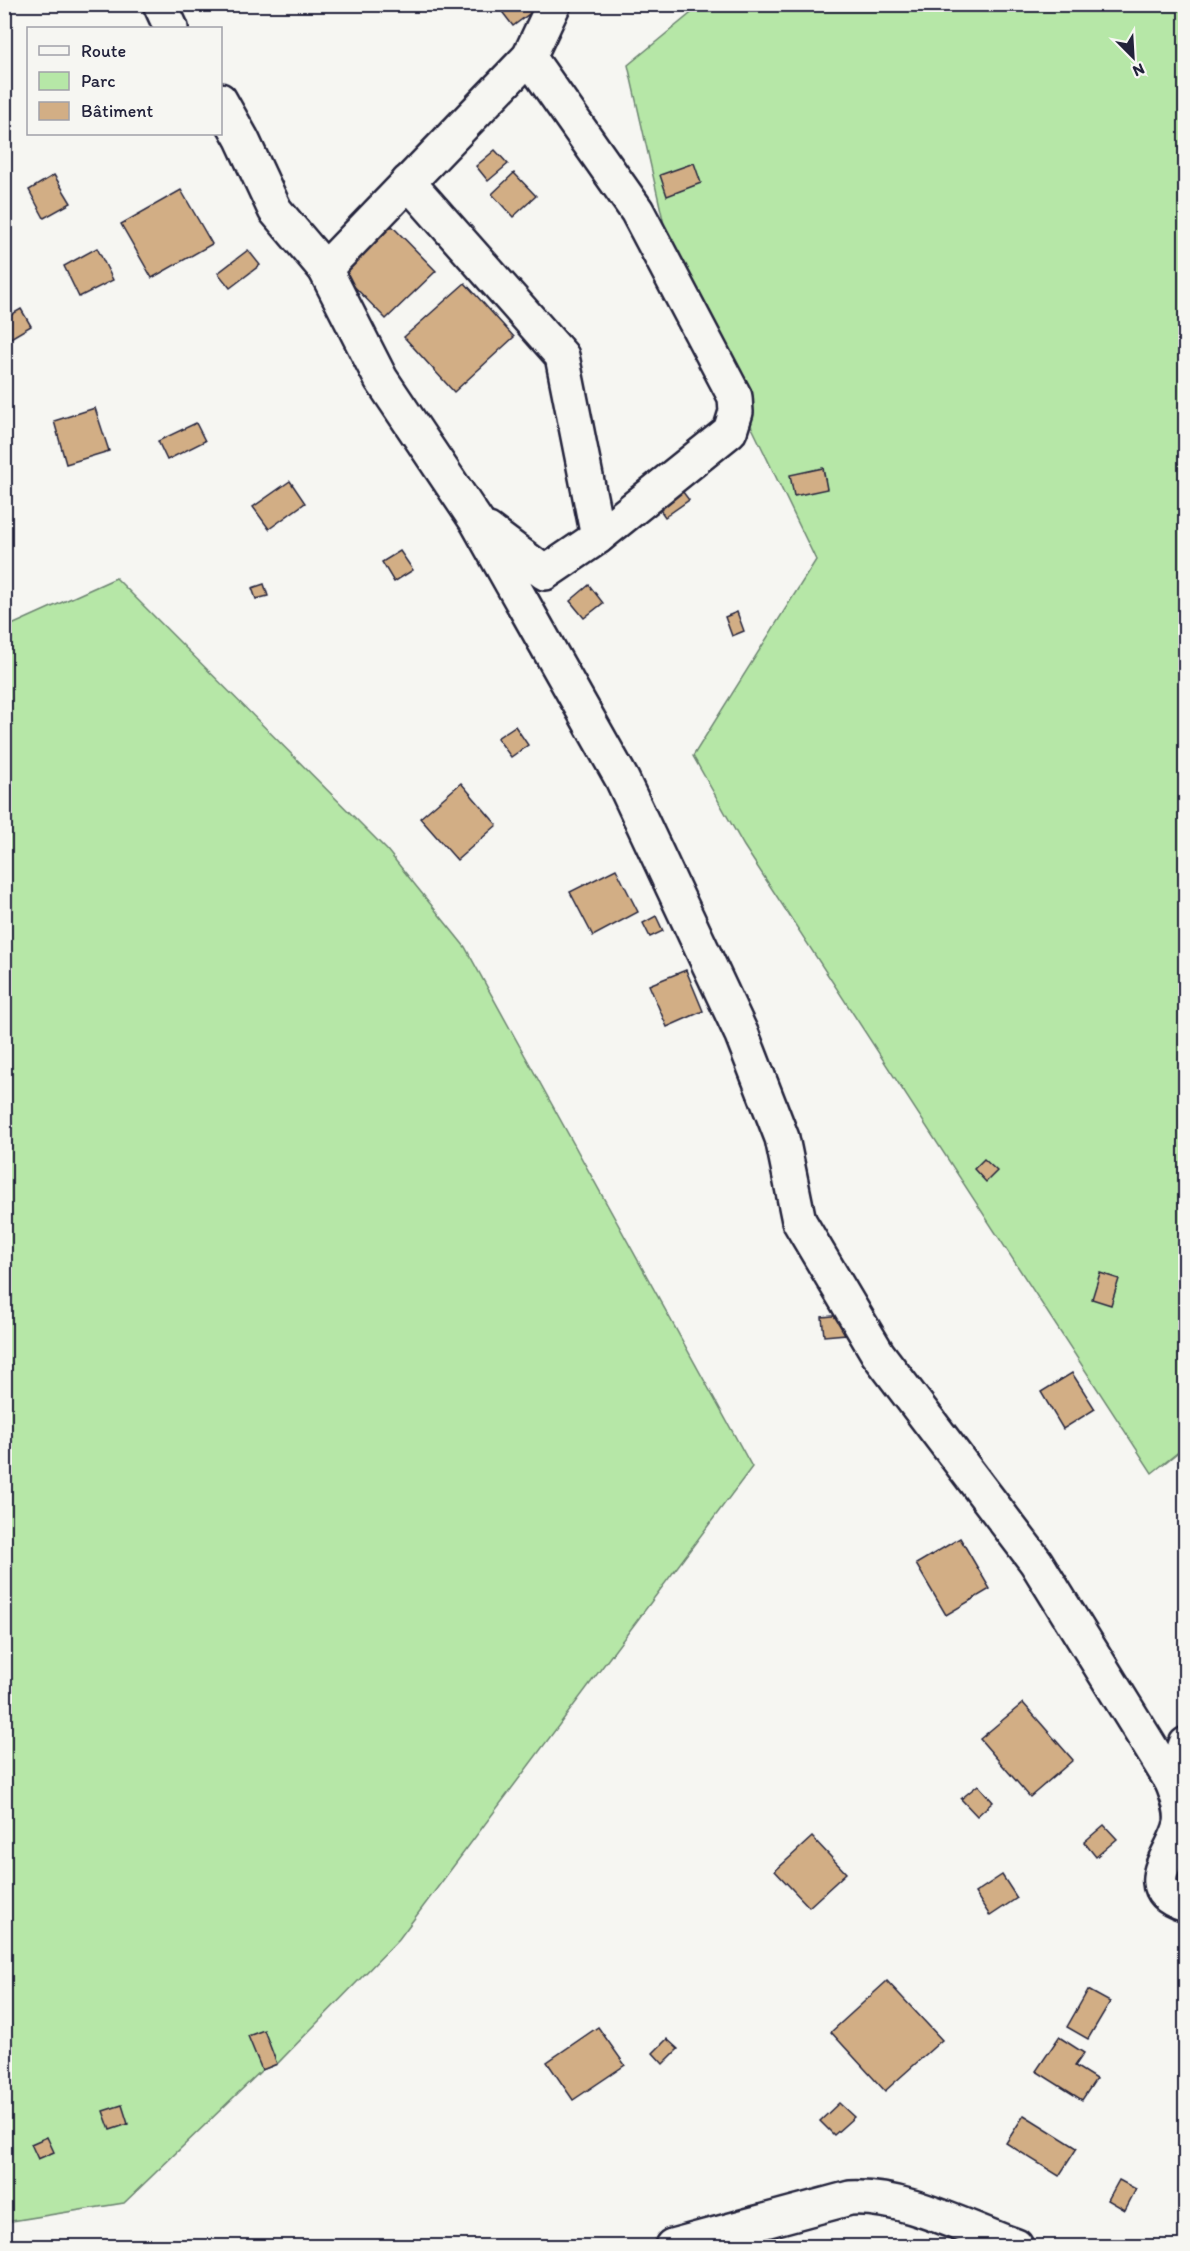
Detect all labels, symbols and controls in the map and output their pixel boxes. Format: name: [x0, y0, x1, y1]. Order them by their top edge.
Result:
legend: [27, 27, 222, 135]
north arrow: [1103, 27, 1163, 87]
text: Route: [81, 40, 126, 62]
text: N: [1130, 59, 1148, 81]
text: Parc: [81, 70, 115, 92]
text: Bâtiment: [81, 100, 154, 122]

